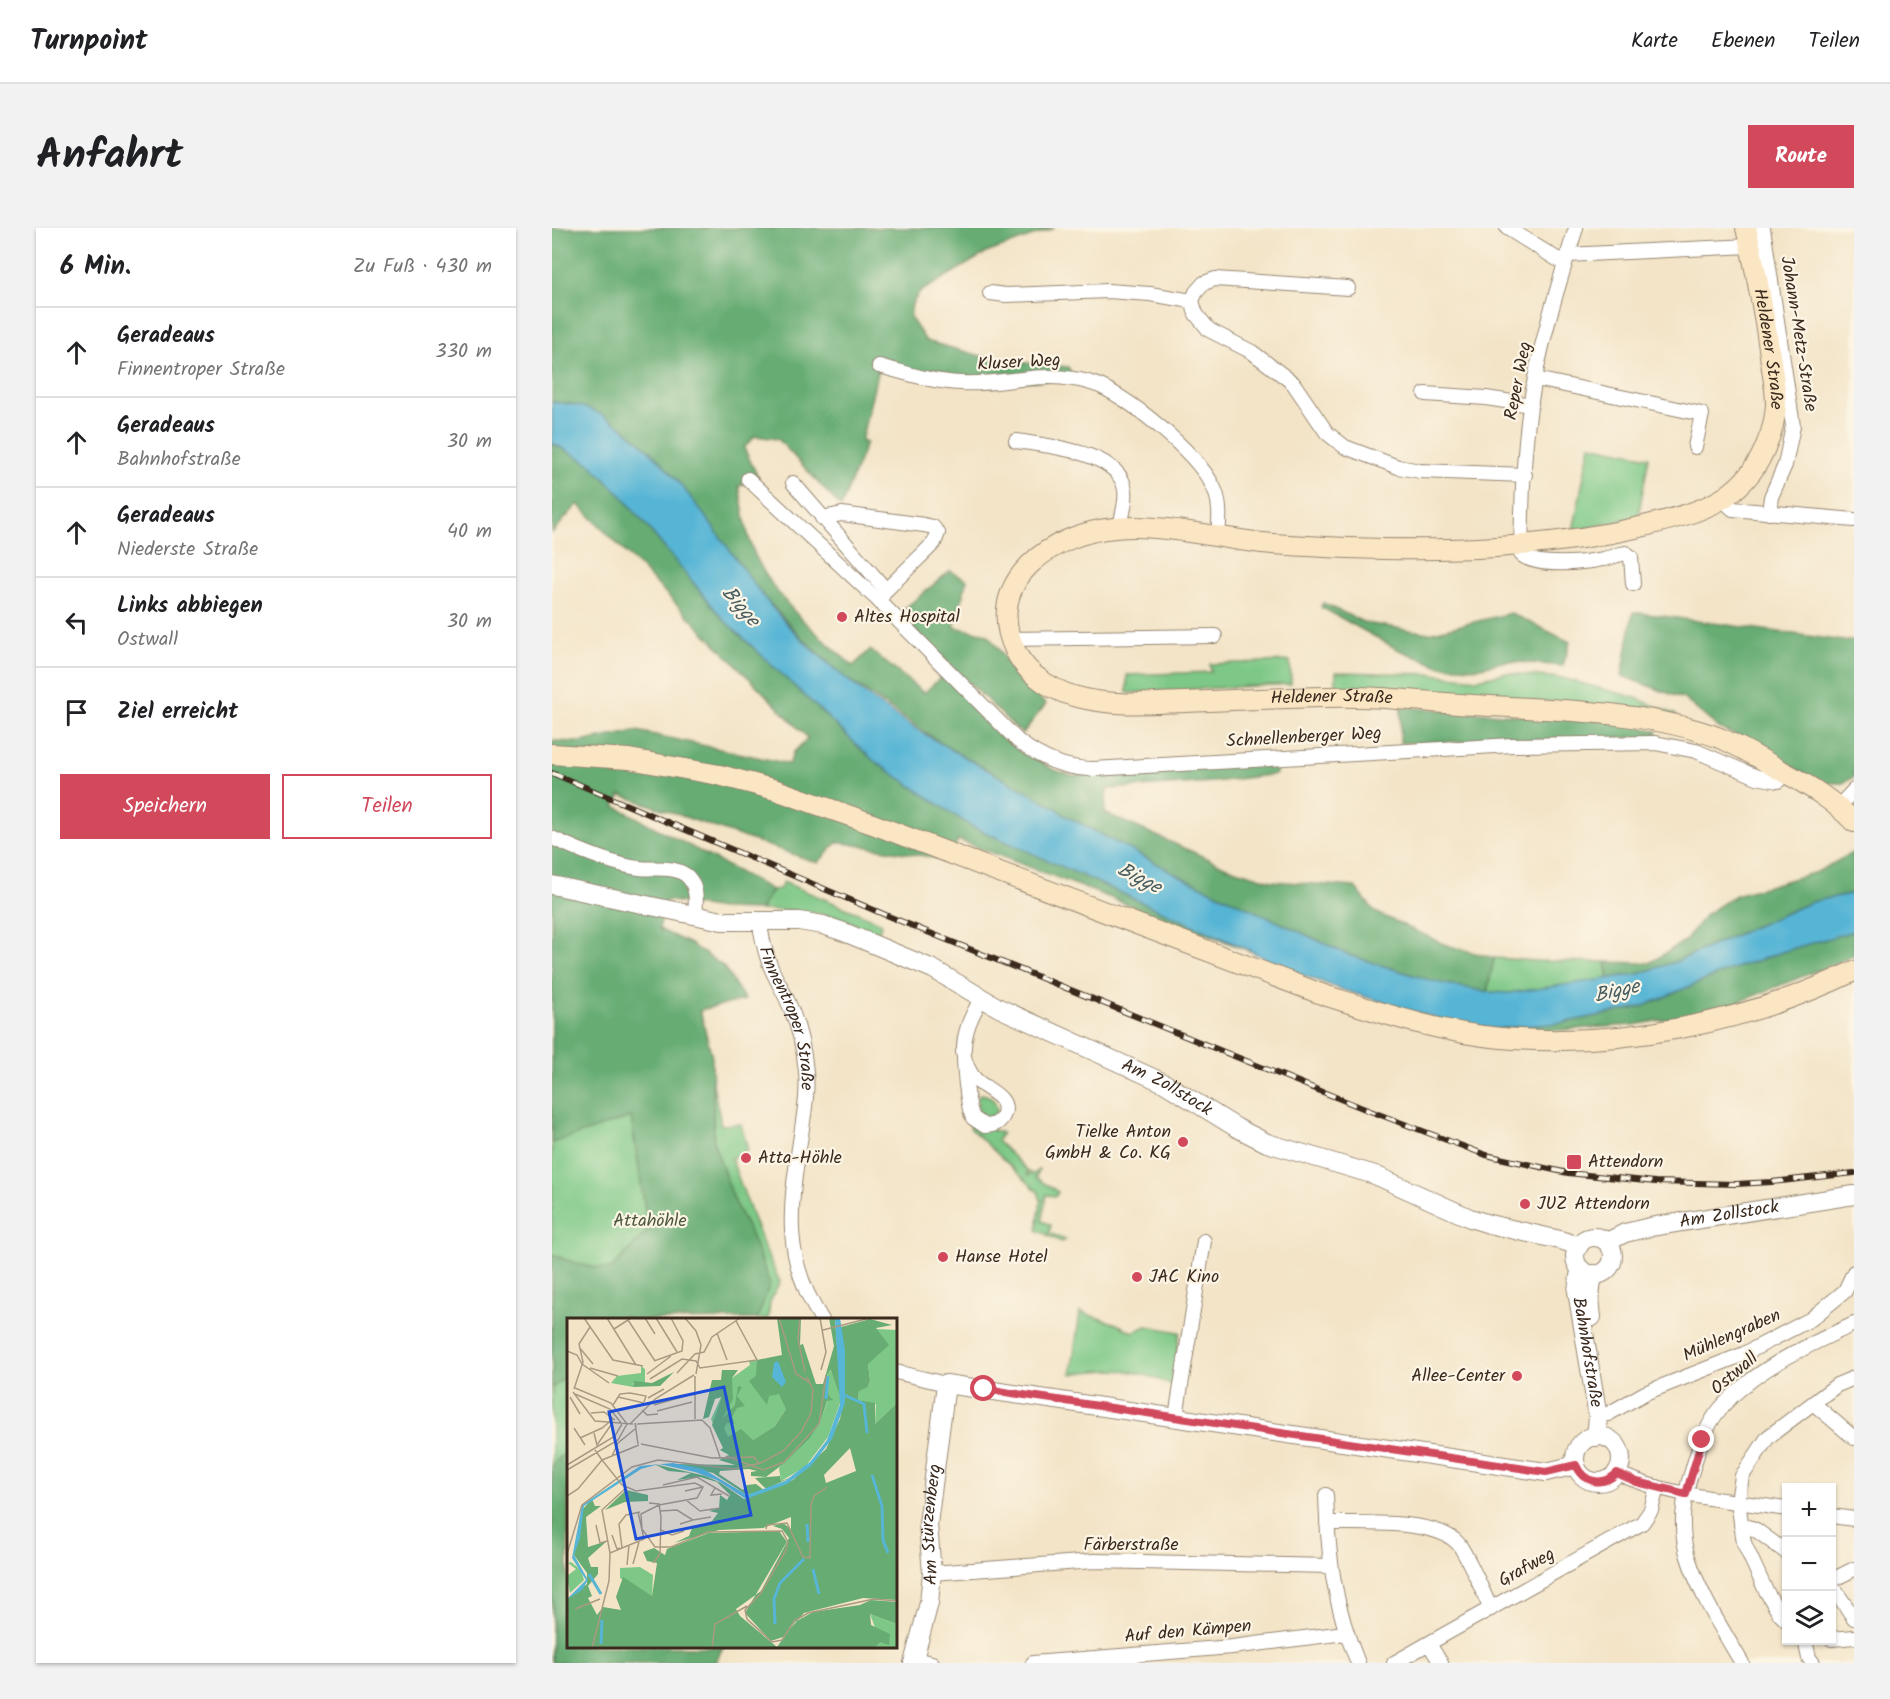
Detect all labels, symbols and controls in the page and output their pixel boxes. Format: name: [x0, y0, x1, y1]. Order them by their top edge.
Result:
text: Turnpoint: [30, 19, 148, 64]
text: Karte: [1631, 25, 1678, 58]
text: Ebenen: [1711, 25, 1776, 58]
text: Teilen: [1809, 25, 1860, 58]
text: Anfahrt: [36, 123, 183, 190]
button: Route: [1748, 125, 1854, 188]
text: 6 Min.: [60, 246, 131, 288]
text: Zu Fuß · 430 m: [353, 251, 492, 283]
street label: Johann-Metz-Straße: [1771, 254, 1825, 414]
street label: Heldener Straße: [1745, 286, 1791, 411]
text: Geradeaus: [117, 319, 215, 354]
icon: ahead: [60, 336, 93, 369]
text: 330 m: [435, 336, 492, 368]
street label: Reper Weg: [1497, 339, 1541, 423]
street label: Kluser Weg: [977, 346, 1061, 380]
text: Finnentroper Straße: [117, 354, 285, 386]
text: Geradeaus: [117, 409, 215, 444]
icon: ahead: [60, 426, 93, 459]
text: 30 m: [447, 426, 492, 458]
text: Bahnhofstraße: [117, 444, 241, 476]
text: Geradeaus: [117, 499, 215, 534]
icon: ahead: [60, 516, 93, 549]
text: 40 m: [447, 516, 492, 548]
text: Niederste Straße: [117, 534, 258, 566]
water label: Bigge: [713, 579, 768, 636]
text: Links abbiegen: [117, 589, 263, 624]
place label: Altes Hospital: [854, 603, 960, 632]
icon: left: [60, 606, 93, 639]
text: 30 m: [447, 606, 492, 638]
marker: Altes Hospital: [835, 610, 849, 624]
text: Ostwall: [117, 624, 178, 656]
street label: Heldener Straße: [1270, 682, 1394, 713]
text: Ziel erreicht: [117, 695, 238, 730]
icon: arrive: [60, 696, 93, 729]
street label: Schnellenberger Weg: [1226, 719, 1382, 757]
button: Speichern: [60, 774, 270, 839]
button: Teilen: [282, 774, 492, 839]
water label: Bigge: [1111, 854, 1168, 904]
street label: Finnentroper Straße: [750, 943, 821, 1091]
water label: Bigge: [1591, 971, 1645, 1013]
street label: Am Zollstock: [1117, 1051, 1218, 1124]
place label: Tielke Anton GmbH & Co. KG: [1045, 1118, 1171, 1168]
marker: Tielke Anton GmbH & Co. KG: [1176, 1135, 1190, 1149]
place label: Atta-Höhle: [758, 1144, 842, 1173]
place label: Attendorn: [1588, 1148, 1663, 1177]
marker: Atta-Höhle: [739, 1151, 753, 1165]
marker: Attendorn: [1565, 1153, 1583, 1171]
place label: JUZ Attendorn: [1537, 1190, 1650, 1219]
street label: Am Zollstock: [1678, 1192, 1781, 1237]
marker: JUZ Attendorn: [1518, 1197, 1532, 1211]
park label: Attahöhle: [613, 1207, 687, 1236]
place label: Hanse Hotel: [955, 1243, 1048, 1272]
marker: Hanse Hotel: [936, 1250, 950, 1264]
place label: JAC Kino: [1149, 1263, 1219, 1292]
marker: JAC Kino: [1130, 1270, 1144, 1284]
street label: Bahnhofstraße: [1564, 1295, 1611, 1410]
street label: Mühlengraben: [1678, 1301, 1786, 1371]
inset map: [567, 1318, 897, 1648]
street label: Ostwall: [1705, 1345, 1766, 1403]
place label: Allee-Center: [1411, 1362, 1506, 1391]
marker: Allee-Center: [1510, 1369, 1524, 1383]
route start: [970, 1375, 996, 1401]
route end: [1688, 1426, 1714, 1452]
street label: Am Stürzenberg: [913, 1462, 950, 1586]
map controls: [1782, 1483, 1836, 1645]
button: +: [1782, 1483, 1836, 1537]
street label: Färberstraße: [1083, 1531, 1179, 1560]
button: −: [1782, 1537, 1836, 1591]
street label: Grafweg: [1493, 1541, 1561, 1595]
button: layers: [1782, 1591, 1836, 1645]
street label: Auf den Kämpen: [1123, 1612, 1253, 1652]

